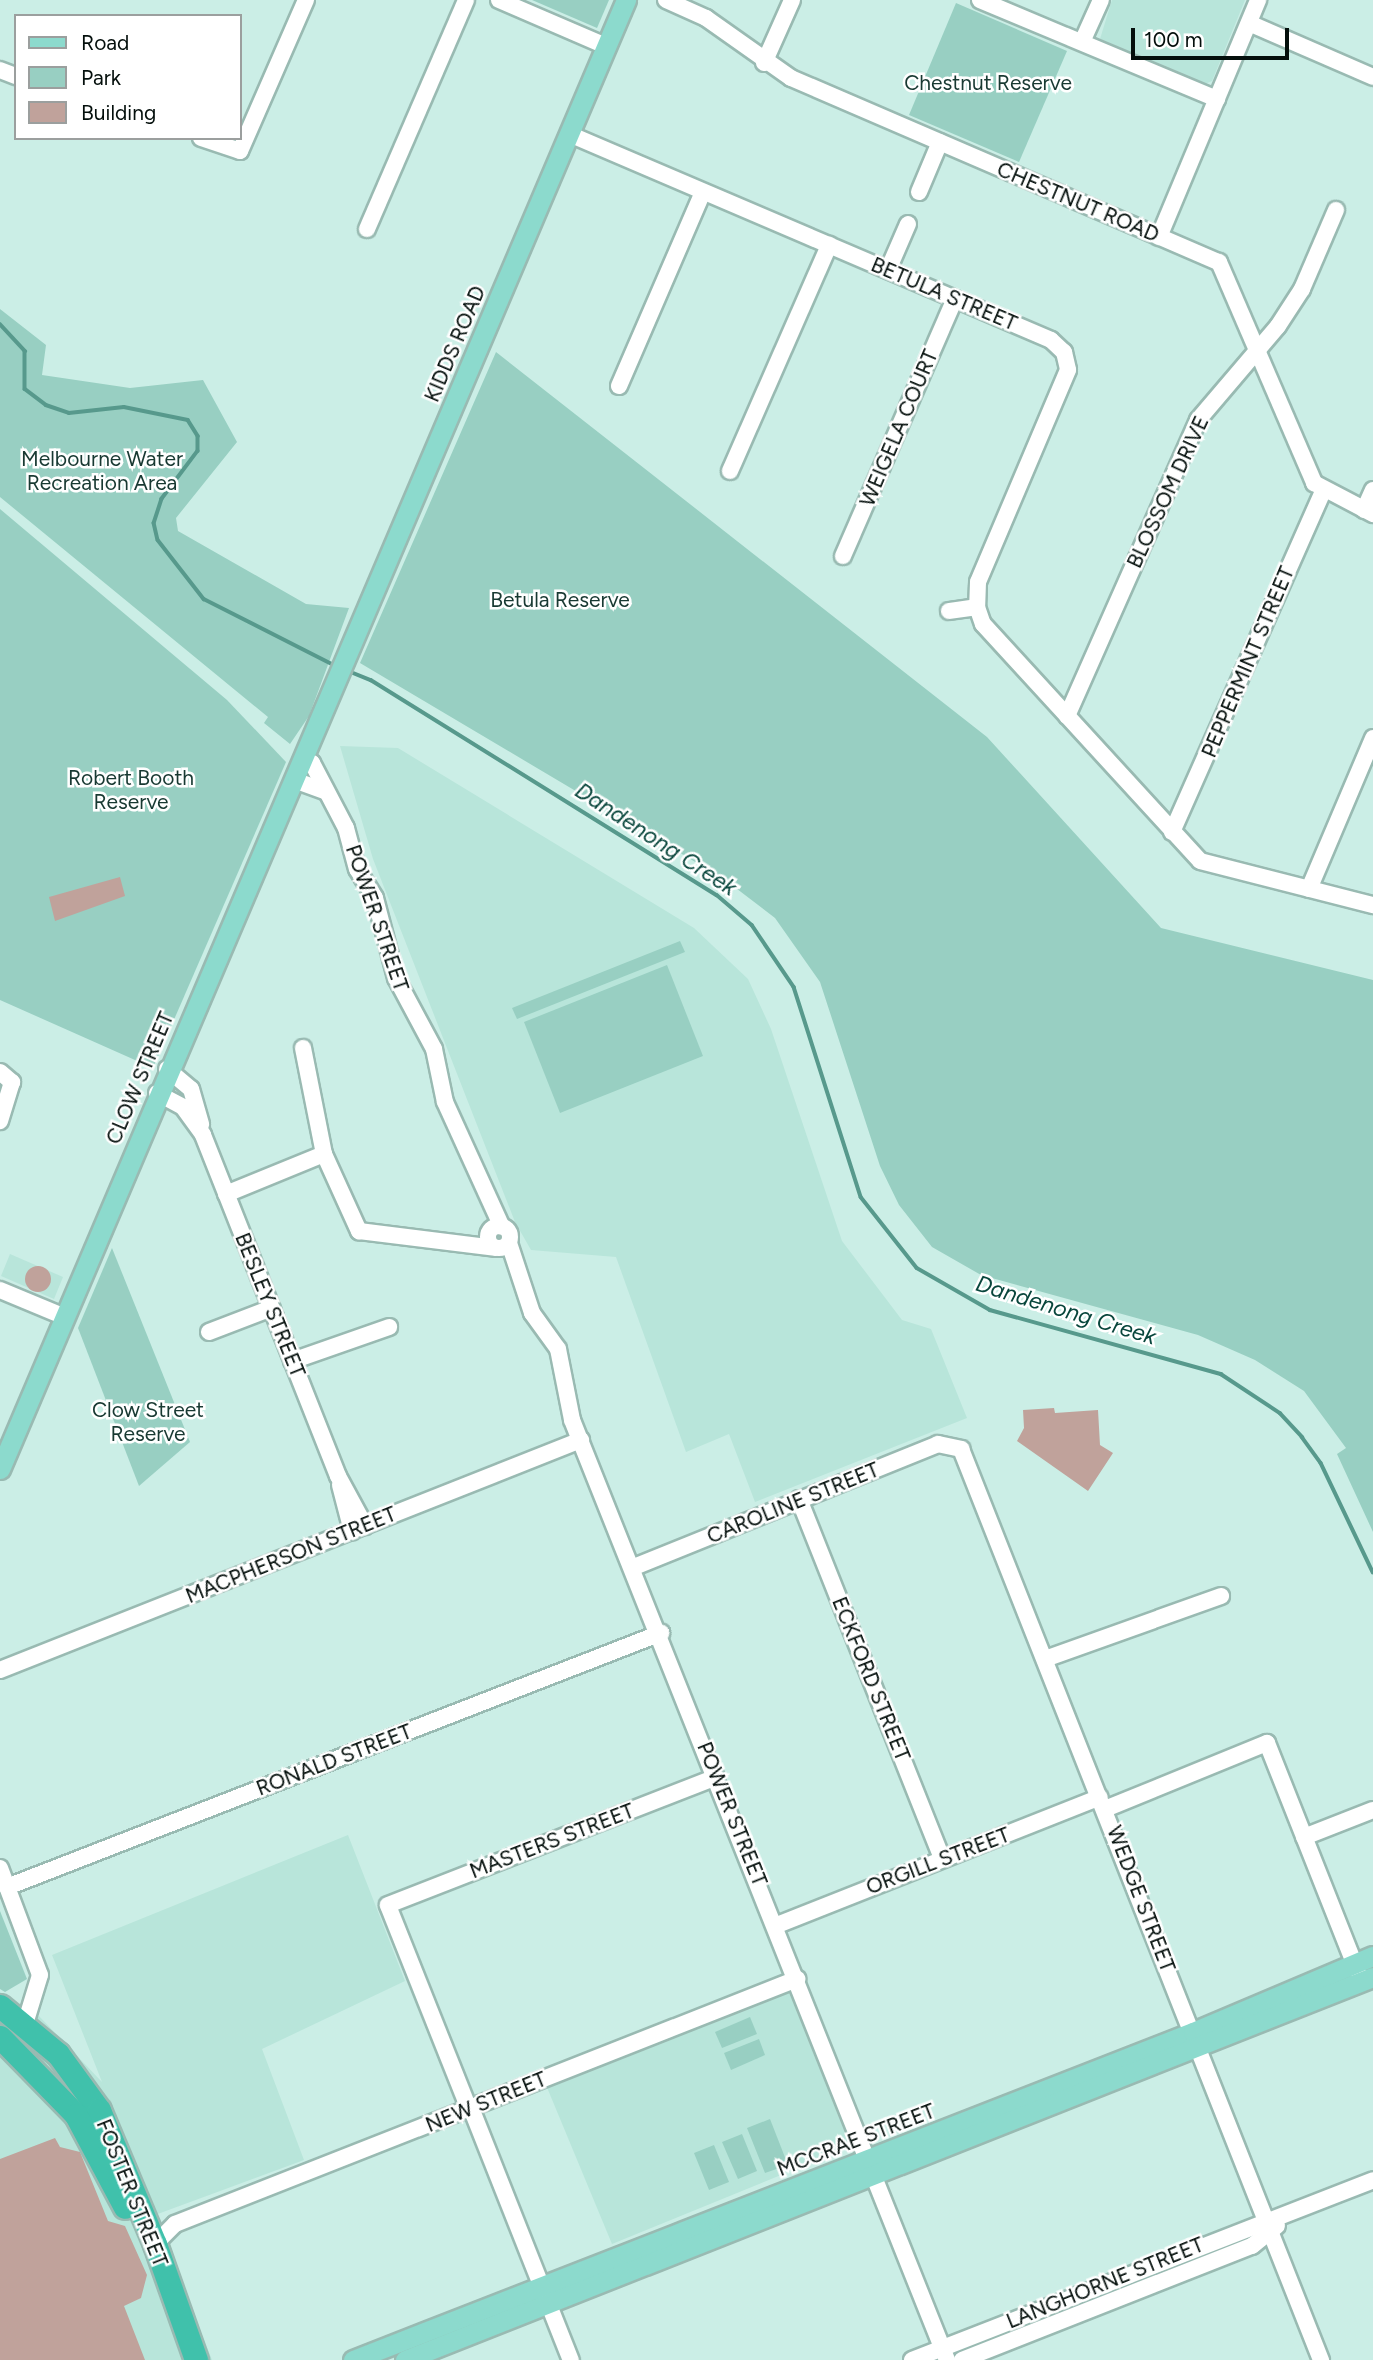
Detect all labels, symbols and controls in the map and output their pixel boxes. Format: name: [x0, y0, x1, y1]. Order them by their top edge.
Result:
legend: [14, 14, 242, 140]
scale bar: [1135, 14, 1292, 58]
text: 100 m: [1144, 27, 1203, 52]
text: Road: [81, 30, 129, 55]
text: Park: [81, 65, 121, 90]
park label: Chestnut Reserve: [904, 70, 1072, 96]
text: Building: [81, 100, 156, 125]
street label: CHESTNUT ROAD: [993, 156, 1163, 248]
street label: BETULA STREET: [867, 252, 1021, 336]
street label: KIDDS ROAD: [419, 282, 491, 406]
street label: WEIGELA COURT: [855, 346, 943, 510]
street label: BLOSSOM DRIVE: [1122, 412, 1214, 572]
park label: Melbourne Water Recreation Area: [21, 446, 183, 496]
street label: PEPPERMINT STREET: [1196, 563, 1300, 761]
park label: Betula Reserve: [490, 587, 630, 613]
park label: Robert Booth Reserve: [68, 765, 194, 815]
water label: Dandenong Creek: [570, 776, 742, 902]
street label: POWER STREET: [340, 841, 414, 995]
street label: CLOW STREET: [101, 1008, 179, 1148]
street label: BESLEY STREET: [230, 1229, 310, 1381]
water label: Dandenong Creek: [972, 1269, 1160, 1351]
park label: Clow Street Reserve: [92, 1397, 204, 1447]
street label: CAROLINE STREET: [703, 1457, 883, 1549]
street label: MACPHERSON STREET: [182, 1501, 400, 1609]
street label: ECKFORD STREET: [827, 1593, 915, 1765]
street label: RONALD STREET: [253, 1719, 415, 1801]
street label: POWER STREET: [692, 1738, 772, 1890]
street label: MASTERS STREET: [466, 1798, 638, 1884]
street label: ORGILL STREET: [863, 1822, 1013, 1900]
street label: WEDGE STREET: [1102, 1822, 1180, 1976]
street label: NEW STREET: [422, 2066, 550, 2138]
street label: MCCRAE STREET: [773, 2098, 939, 2182]
street label: FOSTER STREET: [91, 2115, 173, 2271]
street label: LANGHORNE STREET: [1003, 2232, 1207, 2334]

